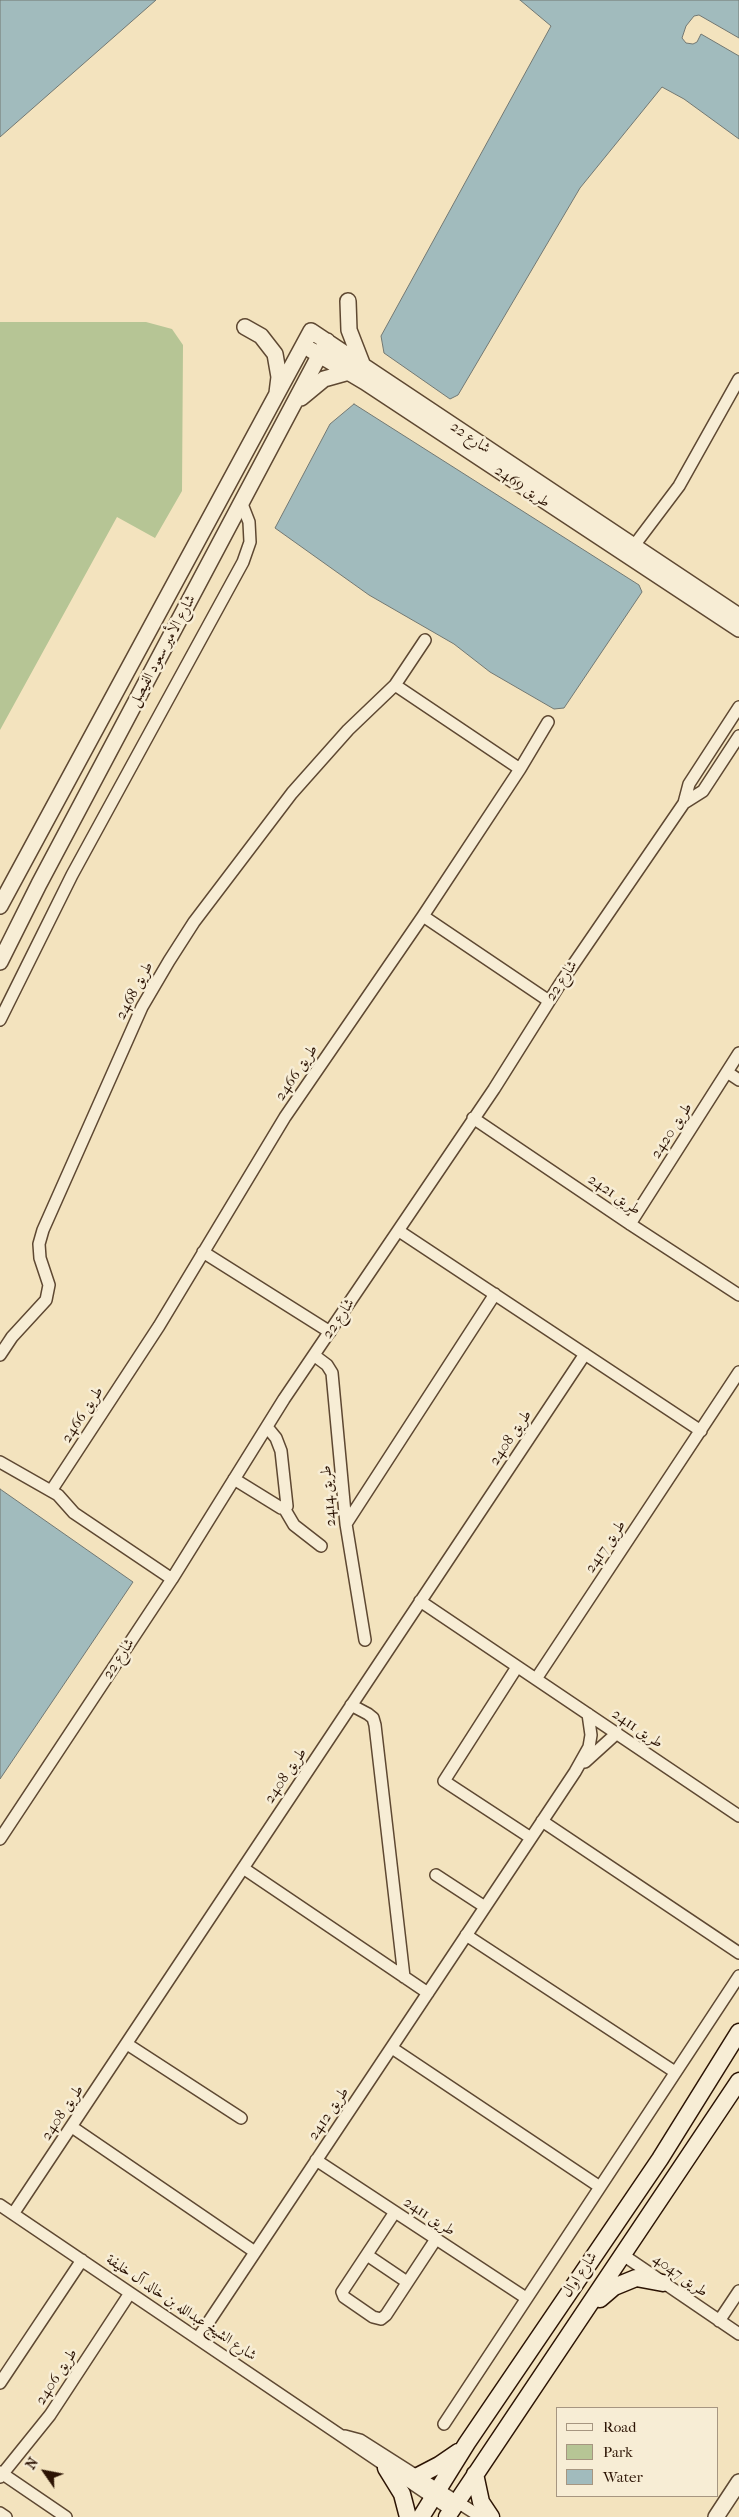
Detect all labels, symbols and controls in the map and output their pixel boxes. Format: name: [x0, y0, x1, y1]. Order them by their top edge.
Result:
street label: شارع 22: [446, 418, 494, 458]
street label: طريق 2469: [491, 462, 553, 512]
street label: شارع الأمير سعود الفيصل: [126, 592, 200, 710]
street label: شارع 22: [542, 957, 582, 1005]
street label: طريق 2468: [112, 959, 158, 1023]
street label: طريق 2466: [272, 1042, 322, 1104]
street label: طريق 2420: [647, 1100, 697, 1162]
street label: طريق 2421: [584, 1171, 644, 1219]
street label: شارع 22: [319, 1295, 359, 1343]
street label: طريق 2466: [58, 1383, 108, 1447]
street label: طريق 2408: [486, 1407, 536, 1469]
street label: طريق 2414: [317, 1465, 341, 1527]
street label: طريق 2417: [582, 1517, 630, 1577]
street label: شارع 22: [99, 1635, 139, 1683]
street label: طريق 2411: [608, 1705, 666, 1753]
street label: طريق 2408: [261, 1745, 311, 1807]
street label: طريق 2408: [38, 2082, 88, 2144]
street label: طريق 2412: [305, 2084, 353, 2144]
street label: طريق 2411: [400, 2194, 458, 2240]
street label: شارع اوال: [558, 2249, 602, 2301]
street label: طريق 4047: [649, 2250, 711, 2302]
street label: شارع الشيخ عبدالله بن خالد آل خليفة: [102, 2251, 260, 2365]
street label: طريق 2406: [32, 2345, 82, 2409]
legend: [556, 2407, 719, 2497]
text: Road: [603, 2418, 636, 2436]
text: Park: [603, 2443, 633, 2461]
north arrow: [20, 2447, 70, 2497]
text: N: [22, 2454, 42, 2473]
text: Water: [603, 2468, 643, 2486]

